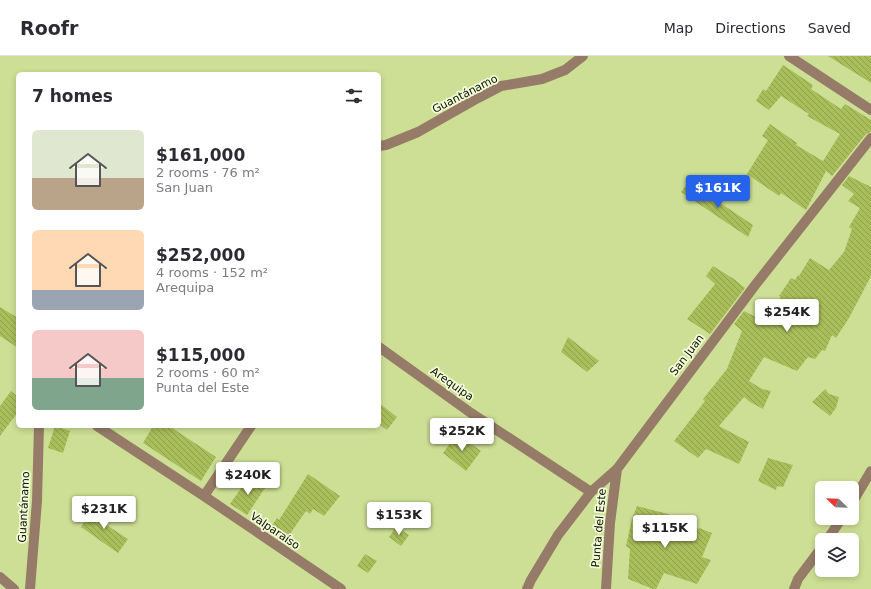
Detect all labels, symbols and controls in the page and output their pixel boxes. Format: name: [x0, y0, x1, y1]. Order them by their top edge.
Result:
text: Roofr: [20, 17, 78, 39]
text: Map: [664, 20, 693, 36]
text: Directions: [715, 20, 786, 36]
text: Saved: [808, 20, 851, 36]
street label: Guantánamo: [430, 72, 500, 116]
icon: filters: [343, 85, 365, 107]
text: 7 homes: [32, 86, 113, 106]
text: $161,000: [156, 145, 245, 165]
icon: home: [64, 146, 112, 194]
text: 2 rooms · 76 m²: [156, 165, 260, 180]
pin: $161K: [690, 175, 746, 209]
text: San Juan: [156, 180, 213, 195]
text: $161K: [695, 180, 741, 195]
text: $252,000: [156, 245, 245, 265]
icon: home: [64, 246, 112, 294]
text: 4 rooms · 152 m²: [156, 265, 268, 280]
text: Arequipa: [156, 280, 214, 295]
pin: $254K: [759, 299, 815, 333]
text: $254K: [764, 304, 810, 319]
street label: San Juan: [667, 332, 707, 378]
text: $115,000: [156, 345, 245, 365]
icon: home: [64, 346, 112, 394]
text: 2 rooms · 60 m²: [156, 365, 260, 380]
street label: Arequipa: [428, 365, 476, 403]
text: Punta del Este: [156, 380, 249, 395]
pin: $252K: [434, 418, 490, 452]
text: $252K: [439, 423, 485, 438]
pin: $240K: [220, 462, 276, 496]
text: $240K: [225, 467, 271, 482]
street label: Guantánamo: [16, 471, 32, 543]
north arrow: [815, 481, 859, 525]
map controls: [815, 481, 859, 577]
street label: Punta del Este: [589, 488, 609, 568]
pin: $231K: [76, 496, 132, 530]
text: $231K: [81, 501, 127, 516]
pin: $153K: [371, 502, 427, 536]
text: $153K: [376, 507, 422, 522]
street label: Valparaíso: [248, 510, 302, 552]
pin: $115K: [637, 515, 693, 549]
text: $115K: [642, 520, 688, 535]
button: layers: [815, 533, 859, 577]

